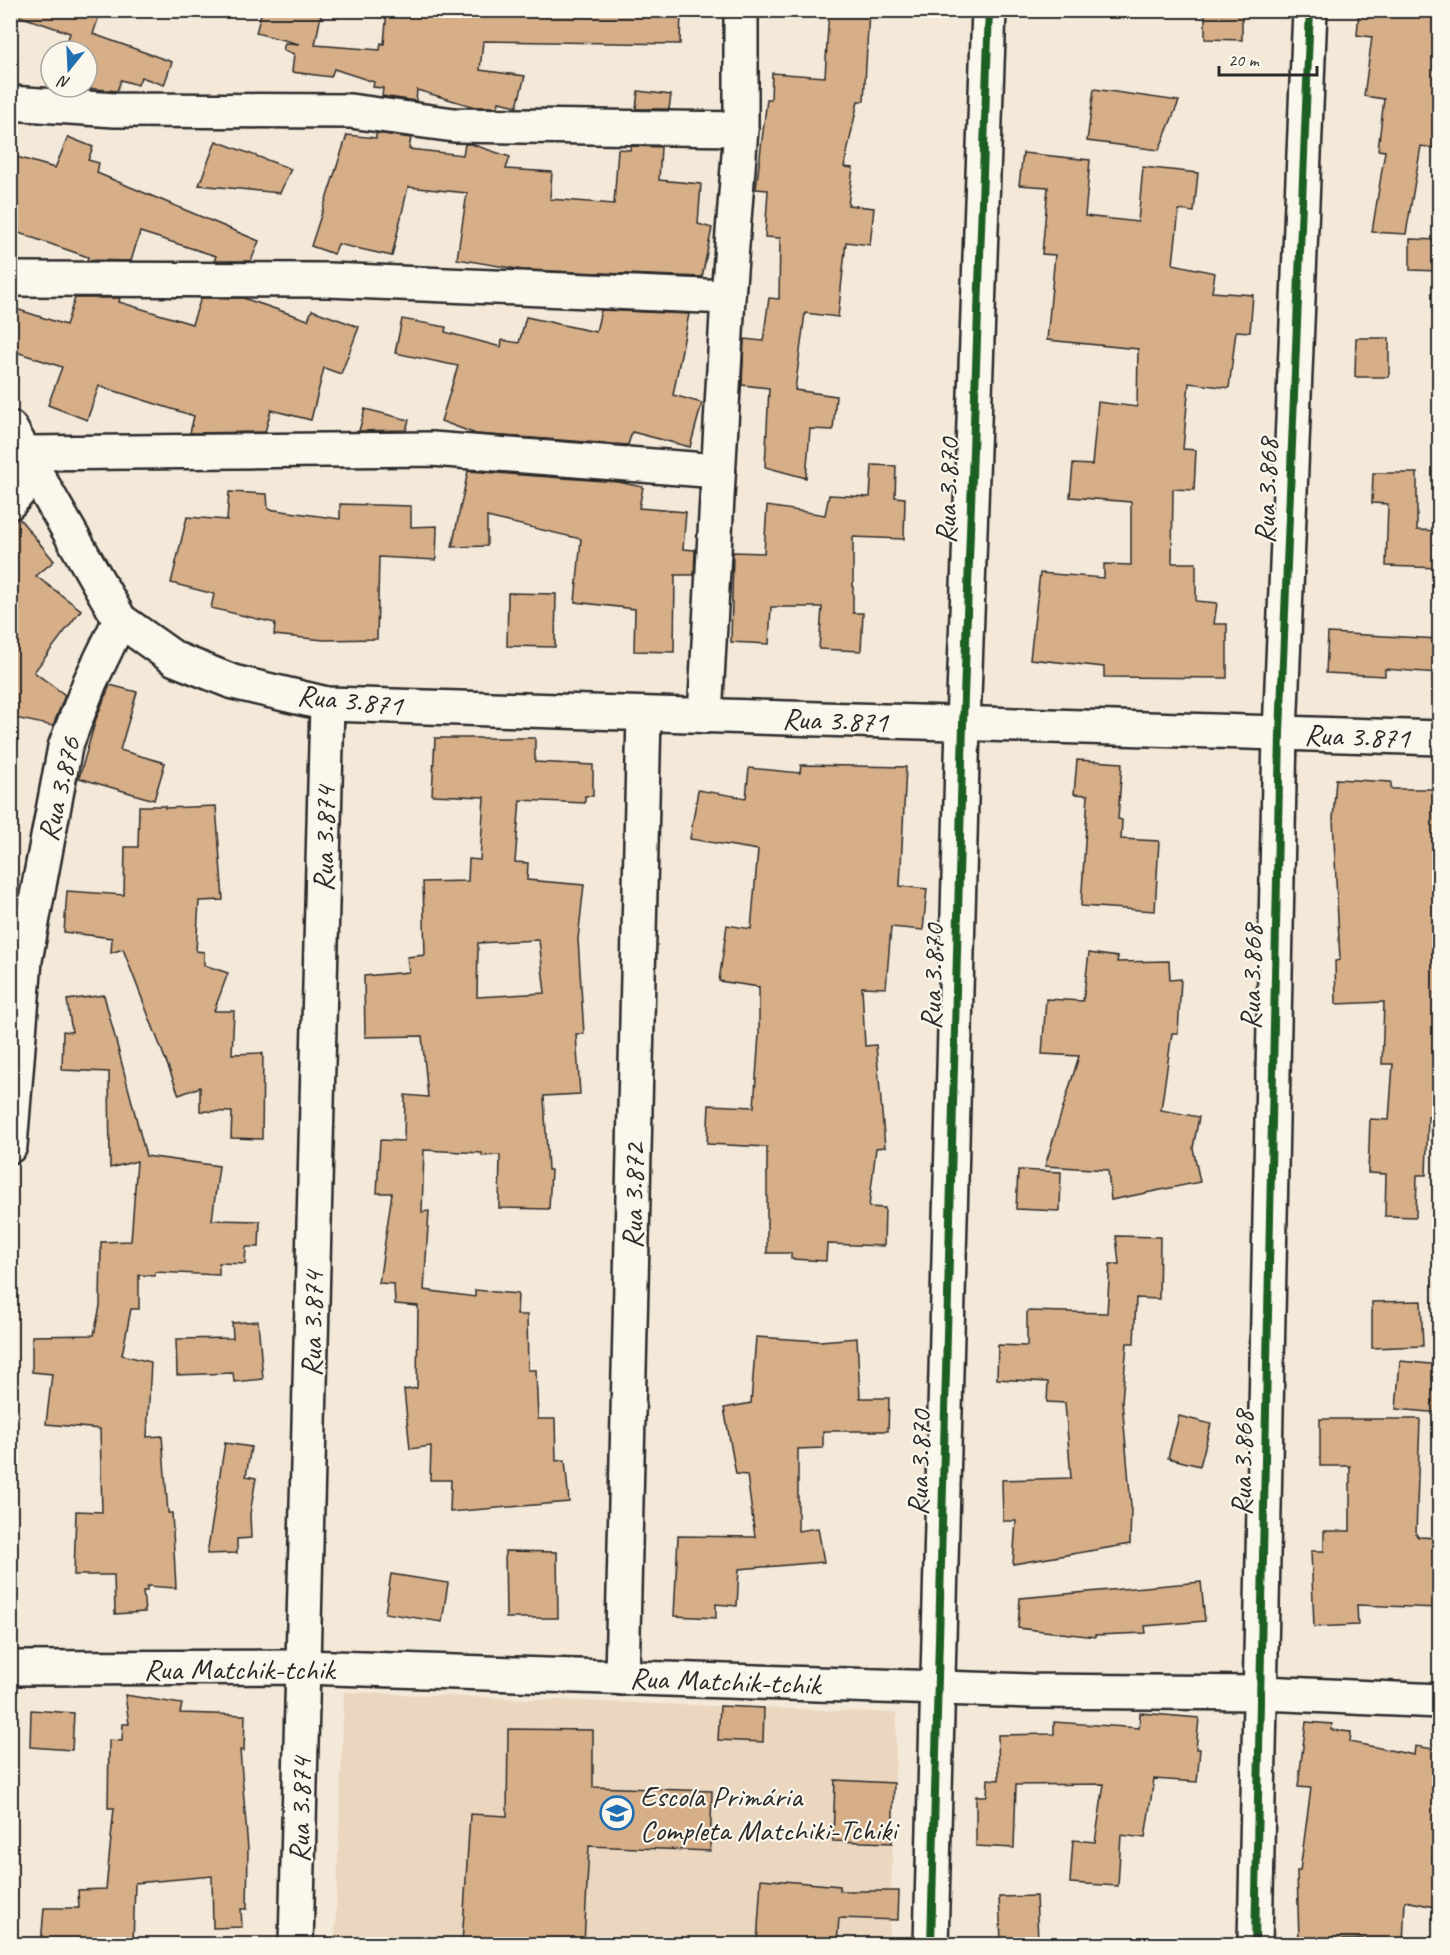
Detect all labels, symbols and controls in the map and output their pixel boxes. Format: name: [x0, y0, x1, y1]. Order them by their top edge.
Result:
north arrow: [39, 39, 99, 99]
scale bar: [1219, 39, 1316, 77]
text: 20 m: [1228, 49, 1261, 71]
text: N: [54, 70, 72, 93]
street label: Rua 3.870: [926, 435, 968, 544]
street label: Rua 3.868: [1245, 435, 1287, 544]
street label: Rua 3.871: [296, 676, 406, 725]
street label: Rua 3.871: [782, 699, 890, 741]
street label: Rua 3.871: [1304, 715, 1412, 757]
street label: Rua 3.876: [29, 732, 90, 845]
street label: Rua 3.874: [304, 783, 344, 892]
street label: Rua 3.870: [911, 921, 953, 1030]
street label: Rua 3.868: [1231, 921, 1271, 1030]
street label: Rua 3.872: [613, 1140, 653, 1249]
street label: Rua 3.874: [292, 1268, 332, 1377]
street label: Rua 3.870: [898, 1407, 940, 1516]
street label: Rua 3.868: [1222, 1407, 1262, 1516]
street label: Rua Matchik-tchik: [144, 1650, 336, 1688]
street label: Rua Matchik-tchik: [629, 1659, 823, 1703]
street label: Rua 3.874: [280, 1754, 320, 1863]
place label: Escola Primária Completa Matchiki-Tchiki: [640, 1777, 900, 1849]
school or university icon: Escola Primária Completa Matchiki-Tchiki: [599, 1795, 635, 1831]

